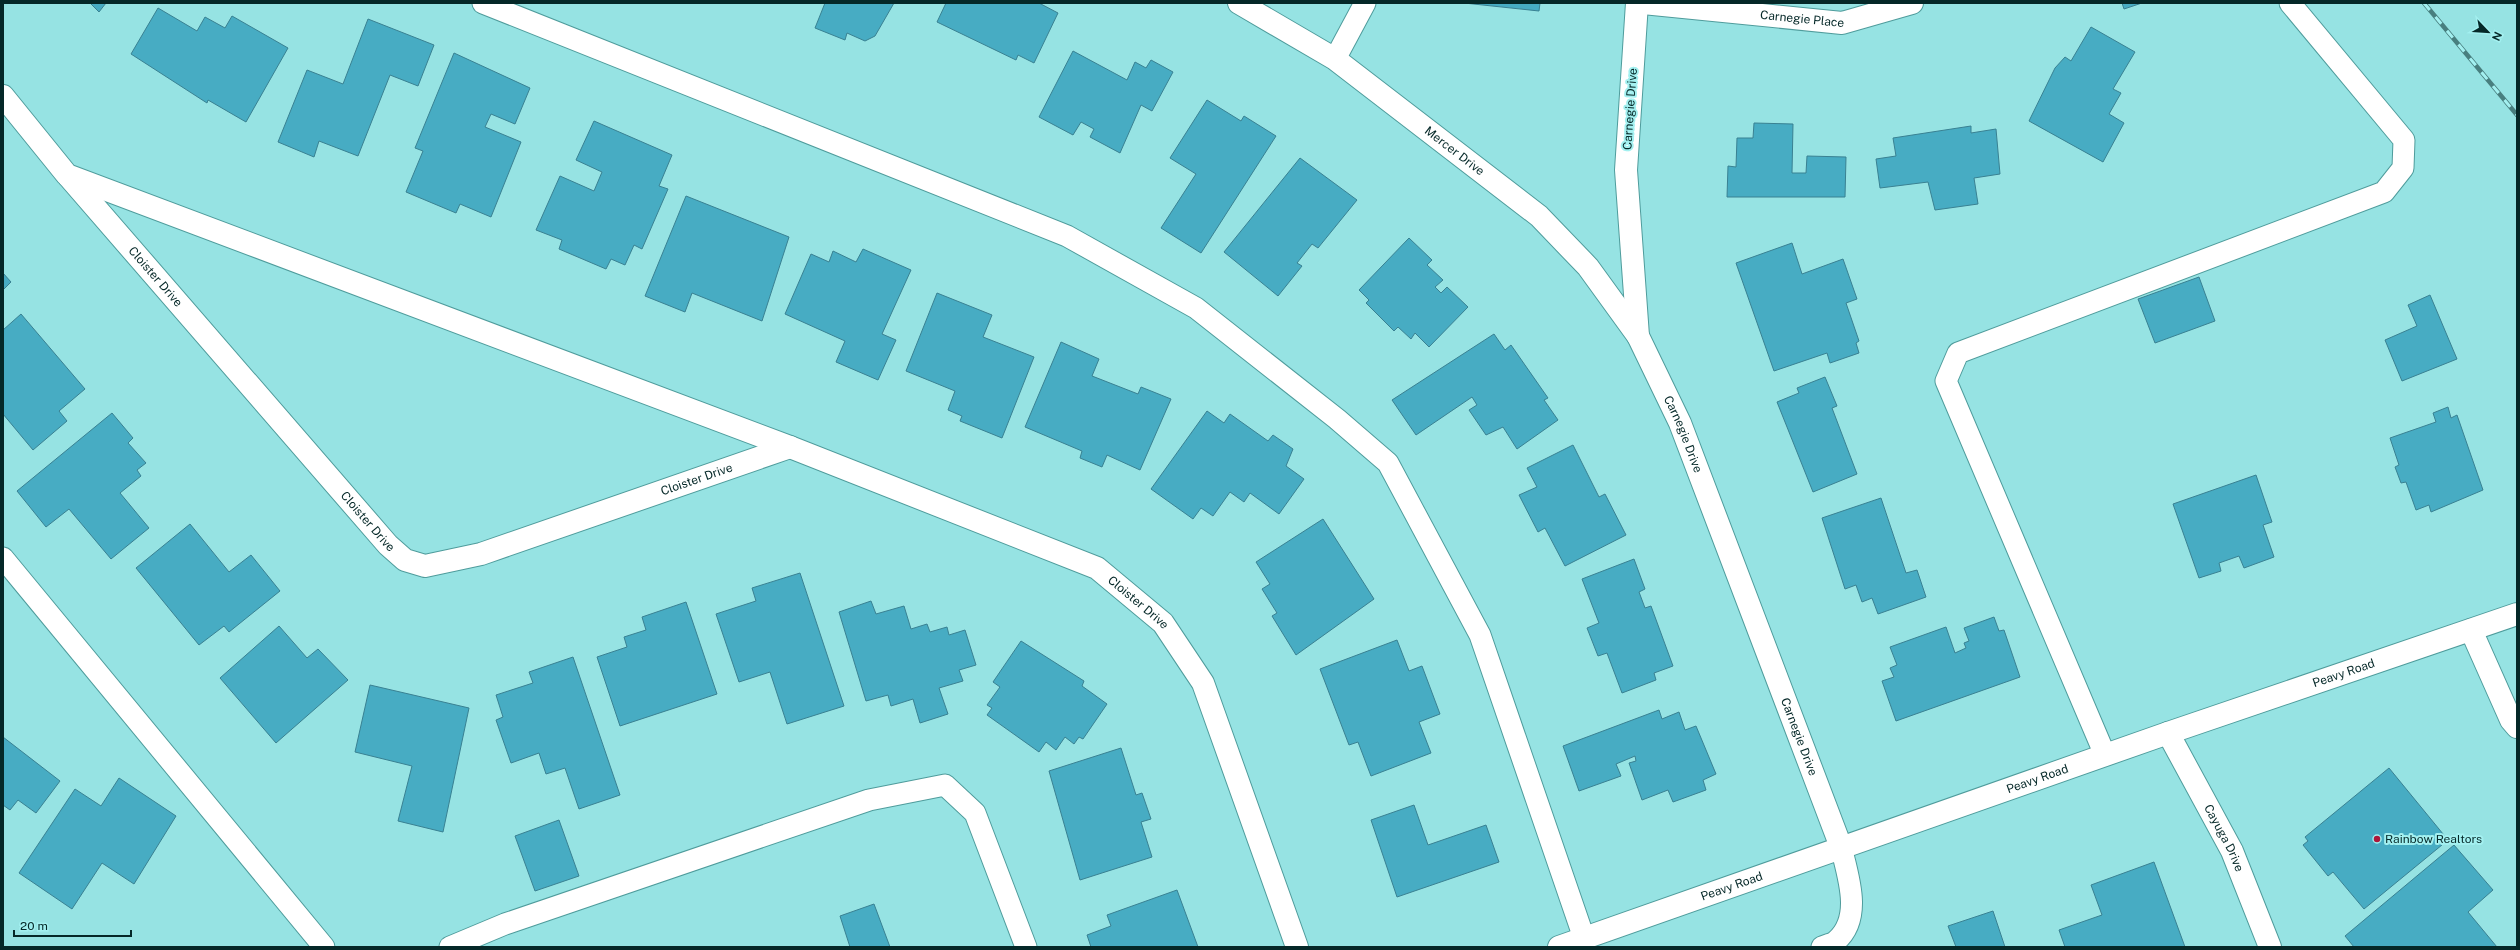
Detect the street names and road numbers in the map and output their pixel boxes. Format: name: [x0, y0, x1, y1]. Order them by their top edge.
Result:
street label: Carnegie Place: [1759, 8, 1845, 30]
street label: Carnegie Drive: [1620, 67, 1640, 150]
street label: Mercer Drive: [1422, 124, 1487, 179]
street label: Cloister Drive: [126, 244, 185, 310]
street label: Carnegie Drive: [1661, 393, 1705, 475]
street label: Cloister Drive: [659, 460, 735, 498]
street label: Cloister Drive: [338, 489, 398, 555]
street label: Cloister Drive: [1105, 573, 1172, 632]
street label: Peavy Road: [2311, 656, 2376, 690]
street label: Carnegie Drive: [1778, 696, 1820, 778]
street label: Peavy Road: [2004, 762, 2070, 796]
street label: Cayuga Drive: [2201, 802, 2247, 874]
street label: Peavy Road: [1699, 869, 1764, 904]

